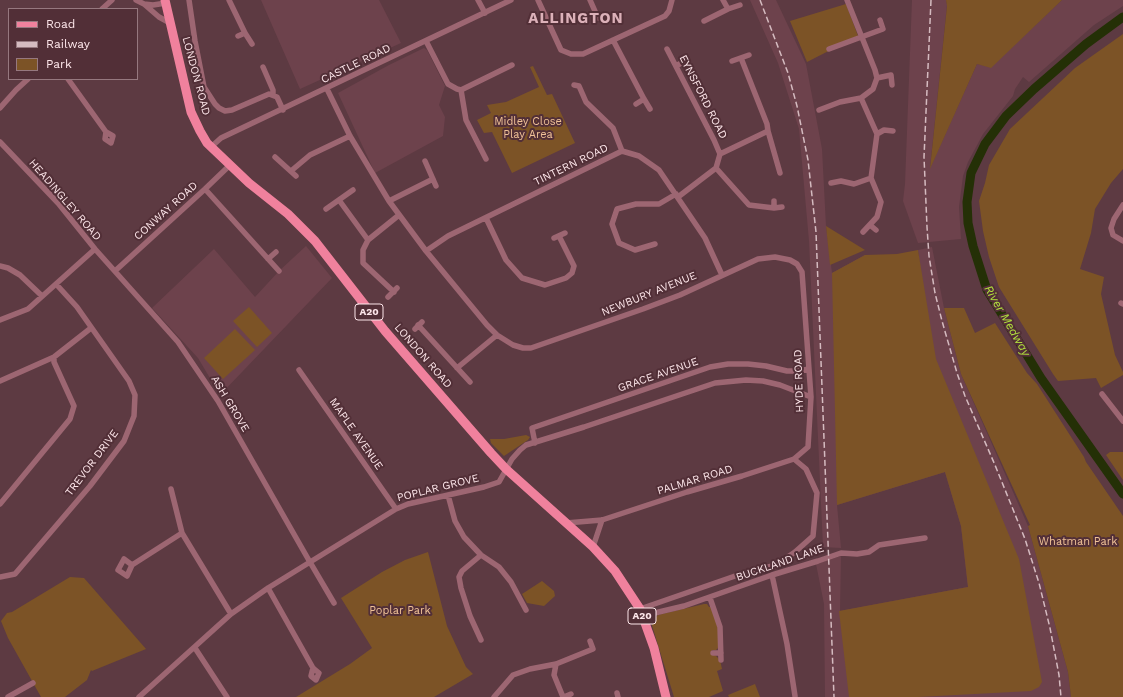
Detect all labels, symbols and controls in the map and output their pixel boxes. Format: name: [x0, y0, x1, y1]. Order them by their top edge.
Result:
legend: [8, 8, 138, 80]
district label: ALLINGTON: [528, 10, 624, 28]
text: Road: [46, 17, 75, 31]
street label: LONDON ROAD: [179, 35, 213, 117]
text: Railway: [46, 37, 90, 51]
street label: CASTLE ROAD: [319, 41, 393, 87]
street label: EYNSFORD ROAD: [676, 53, 730, 141]
text: Park: [46, 57, 72, 71]
park label: Midley Close Play Area: [494, 115, 562, 141]
street label: TINTERN ROAD: [532, 141, 610, 189]
street label: HEADINGLEY ROAD: [26, 157, 104, 243]
street label: CONWAY ROAD: [131, 179, 201, 243]
street label: NEWBURY AVENUE: [600, 269, 698, 319]
water label: River Medway: [981, 283, 1033, 359]
road number: A20: [355, 304, 383, 320]
street label: LONDON ROAD: [391, 321, 455, 391]
street label: HYDE ROAD: [791, 349, 807, 413]
street label: GRACE AVENUE: [616, 355, 700, 395]
street label: ASH GROVE: [208, 373, 252, 435]
street label: MAPLE AVENUE: [326, 396, 386, 472]
street label: TREVOR DRIVE: [63, 427, 121, 499]
street label: PALMAR ROAD: [656, 462, 734, 498]
street label: POPLAR GROVE: [396, 471, 480, 505]
park label: Whatman Park: [1039, 535, 1117, 549]
street label: BUCKLAND LANE: [734, 542, 826, 584]
park label: Poplar Park: [369, 604, 431, 618]
road number: A20: [628, 608, 656, 624]

